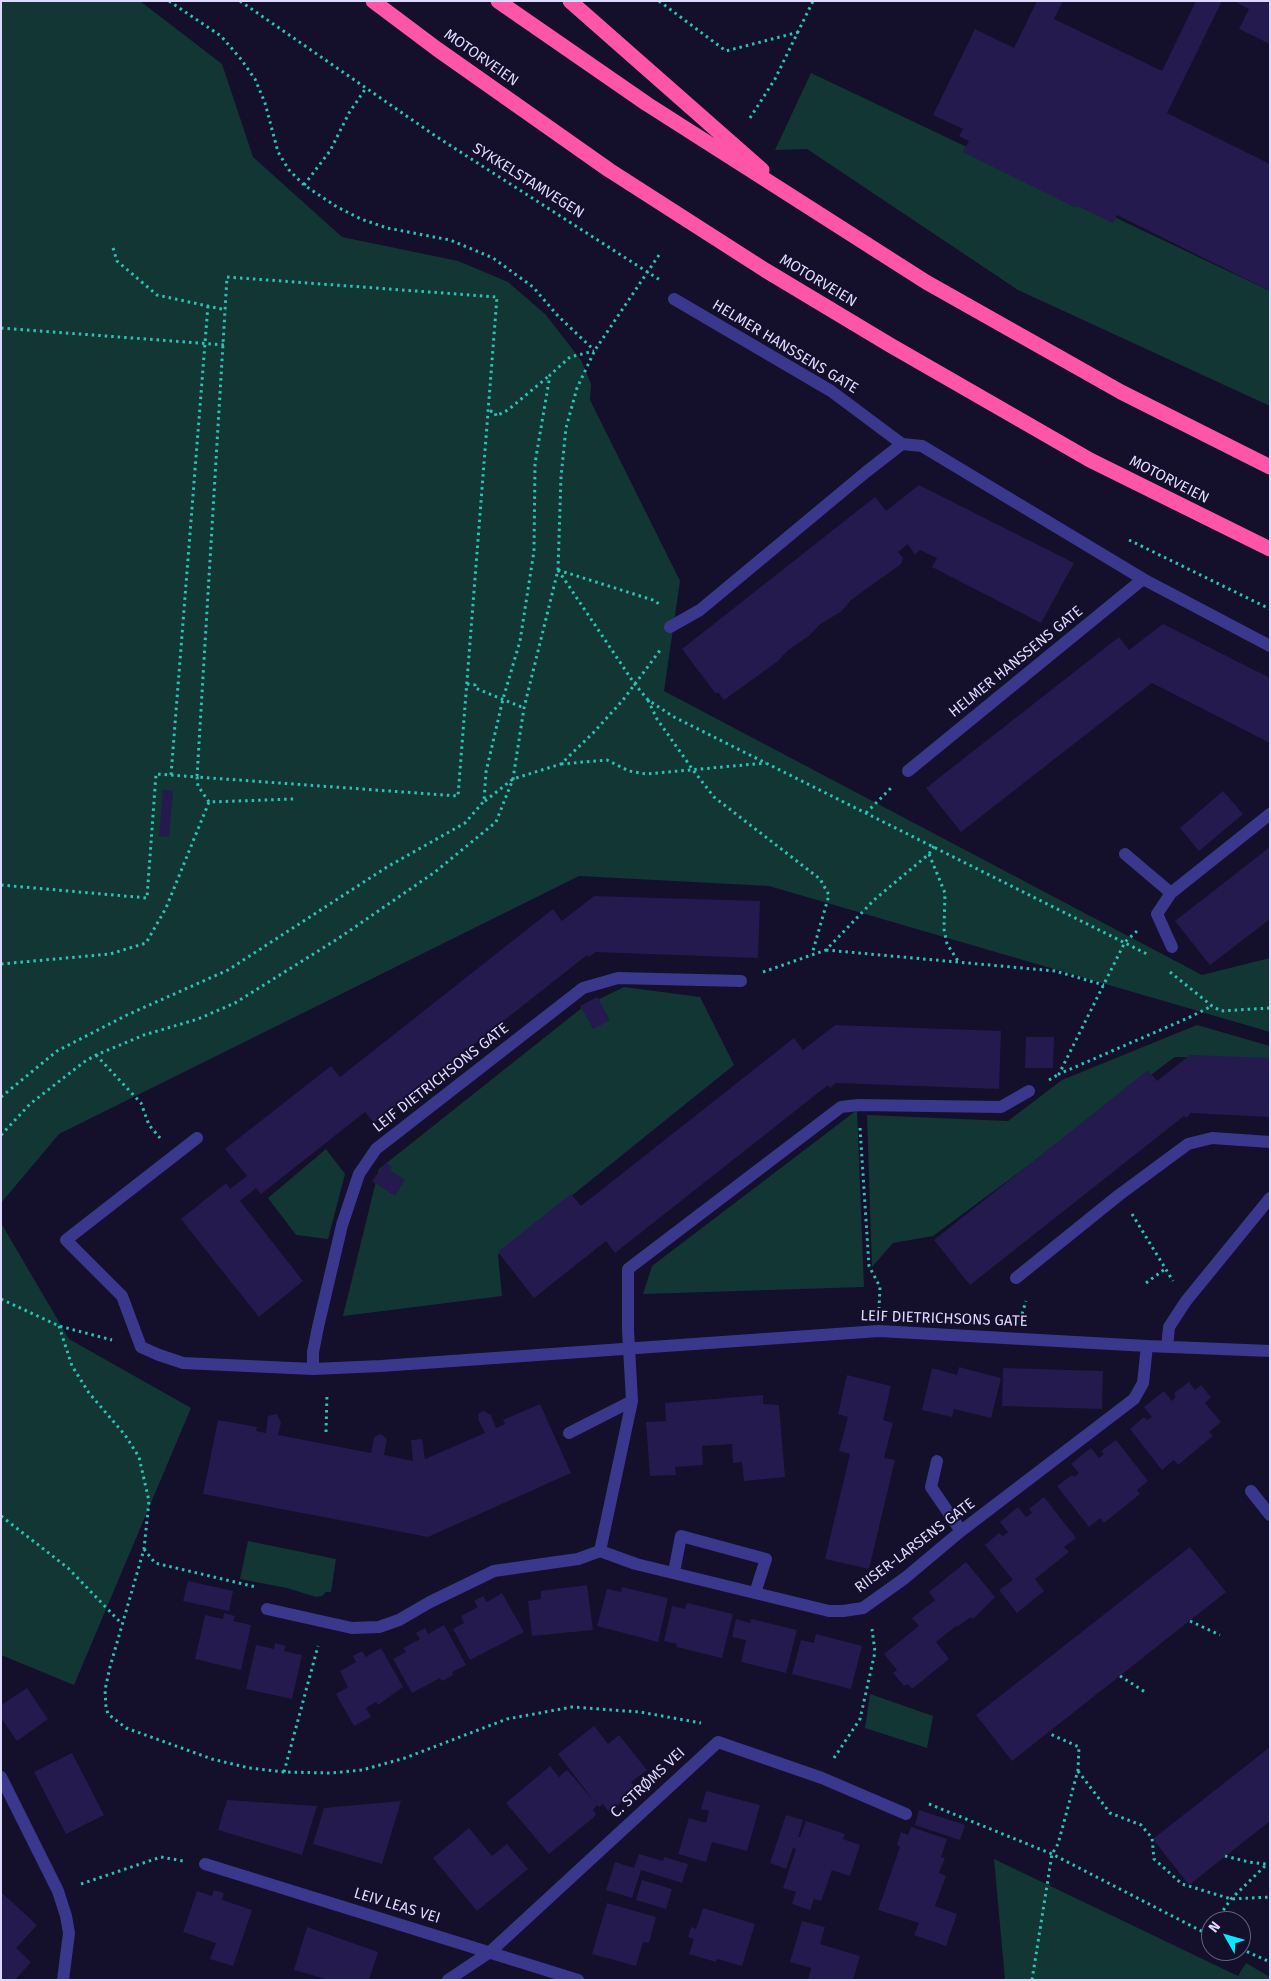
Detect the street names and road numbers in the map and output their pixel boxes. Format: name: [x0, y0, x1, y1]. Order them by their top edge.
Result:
street label: MOTORVEIEN: [440, 26, 522, 90]
street label: SYKKELSTAMVEGEN: [469, 139, 587, 223]
street label: MOTORVEIEN: [776, 251, 860, 311]
street label: HELMER HANSSENS GATE: [709, 296, 861, 398]
street label: MOTORVEIEN: [1126, 452, 1212, 508]
street label: HELMER HANSSENS GATE: [945, 602, 1087, 722]
street label: LEIF DIETRICHSONS GATE: [370, 1019, 512, 1137]
street label: LEIF DIETRICHSONS GATE: [860, 1307, 1028, 1331]
street label: RIISER-LARSENS GATE: [851, 1495, 979, 1597]
street label: C. STRØMS VEI: [607, 1744, 689, 1822]
street label: LEIV LEAS VEI: [352, 1884, 442, 1928]

